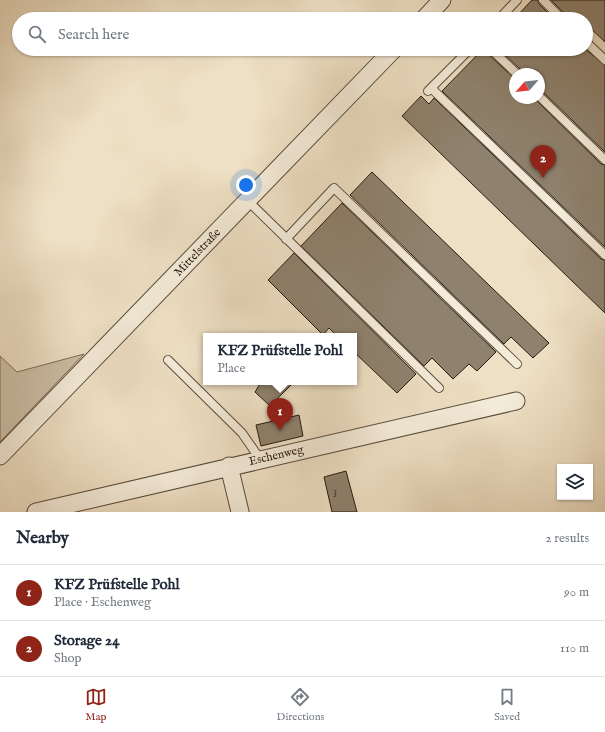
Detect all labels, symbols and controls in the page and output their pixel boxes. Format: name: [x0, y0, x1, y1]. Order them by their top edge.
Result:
search box: [12, 12, 593, 56]
icon: search: [26, 23, 48, 45]
text: Search here: [58, 25, 129, 44]
north arrow: [509, 68, 545, 104]
pin: 2: [530, 145, 556, 178]
your location: [236, 175, 256, 195]
street label: Mittelstraße: [171, 225, 224, 280]
popup: [203, 333, 357, 385]
text: KFZ Prüfstelle Pohl: [217, 341, 343, 360]
text: Place: [217, 360, 245, 377]
pin: 1: [267, 398, 293, 431]
street label: Eschenweg: [247, 442, 305, 469]
map controls: [557, 464, 593, 500]
button: layers: [557, 464, 593, 500]
house number: 3: [333, 486, 337, 499]
text: Nearby: [16, 528, 69, 549]
text: 2 results: [545, 530, 589, 547]
text: KFZ Prüfstelle Pohl: [54, 575, 180, 594]
text: 1: [27, 584, 31, 601]
text: 90 m: [564, 584, 589, 601]
text: Place · Eschenweg: [54, 594, 151, 611]
text: Storage 24: [54, 631, 120, 650]
text: 2: [26, 640, 32, 657]
text: 110 m: [560, 640, 589, 657]
text: Shop: [54, 650, 82, 667]
tab: Map: [85, 686, 107, 724]
tab: Directions: [277, 686, 324, 724]
tab: Saved: [494, 686, 520, 724]

